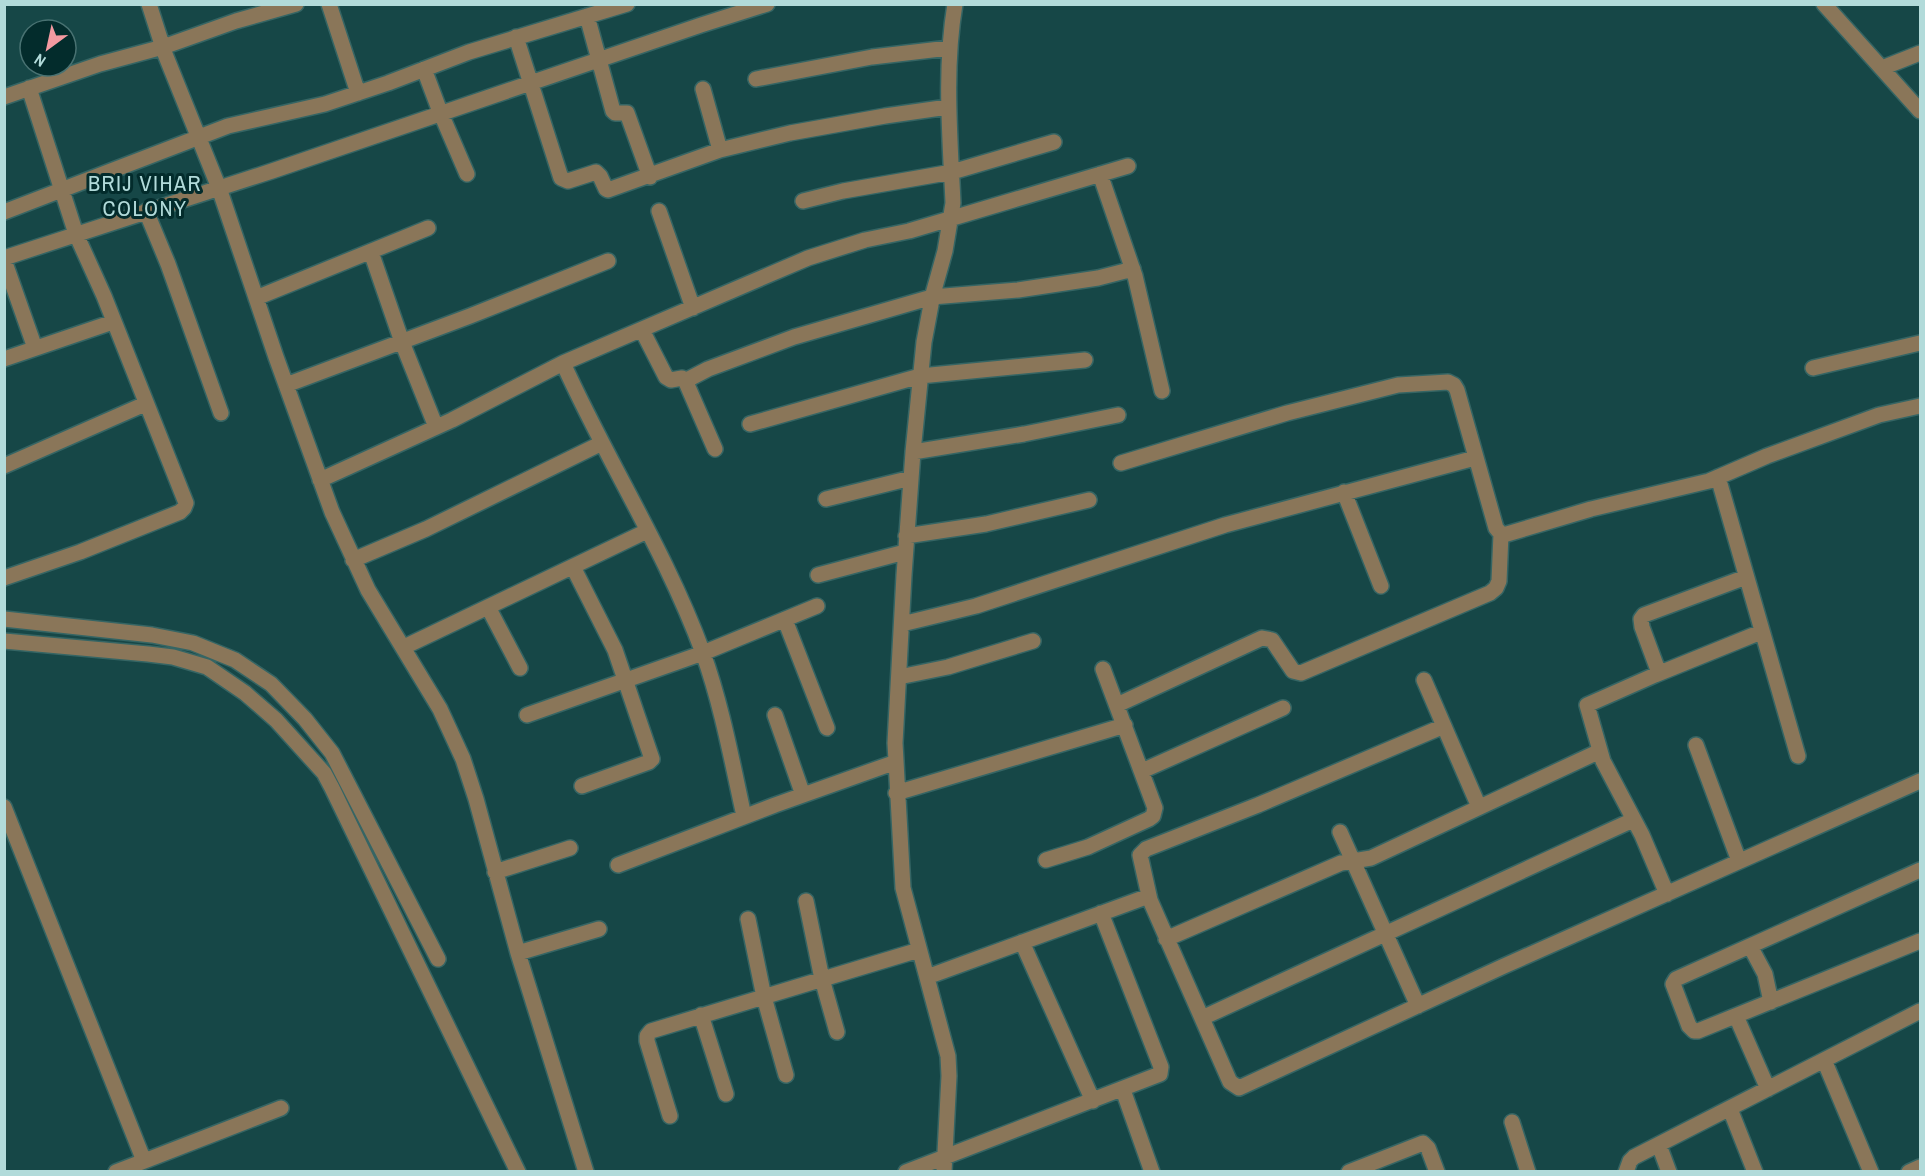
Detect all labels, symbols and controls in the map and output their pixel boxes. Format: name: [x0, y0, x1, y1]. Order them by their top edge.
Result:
north arrow: [18, 18, 78, 78]
text: N: [30, 49, 50, 72]
district label: BRIJ VIHAR COLONY: [88, 168, 202, 223]

